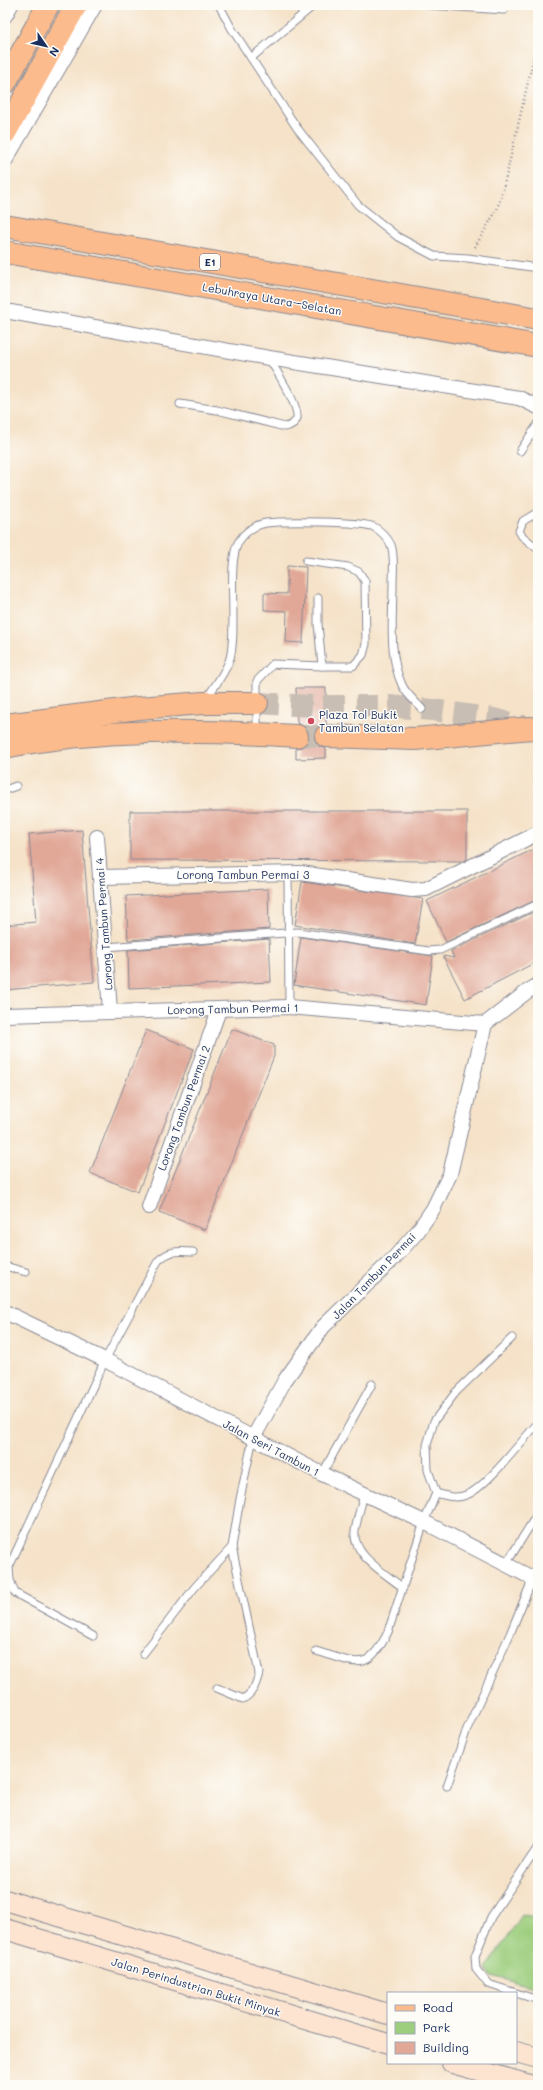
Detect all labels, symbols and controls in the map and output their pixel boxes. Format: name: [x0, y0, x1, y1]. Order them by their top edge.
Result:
north arrow: [26, 26, 66, 66]
text: N: [46, 44, 63, 60]
road number: E1: [200, 254, 220, 270]
street label: Lebuhraya Utara–Selatan: [201, 279, 343, 318]
place label: Plaza Tol Bukit Tambun Selatan: [319, 707, 404, 735]
marker: Plaza Tol Bukit Tambun Selatan: [306, 716, 316, 726]
street label: Lorong Tambun Permai 4: [91, 857, 116, 991]
street label: Lorong Tambun Permai 3: [177, 867, 310, 882]
street label: Lorong Tambun Permai 1: [167, 1000, 299, 1017]
street label: Lorong Tambun Permai 2: [154, 1043, 213, 1173]
street label: Jalan Tambun Permai: [328, 1229, 419, 1322]
street label: Jalan Seri Tambun 1: [221, 1416, 322, 1479]
street label: Jalan Perindustrian Bukit Minyak: [110, 1954, 283, 2020]
legend: [387, 1992, 517, 2064]
text: Road: [423, 1999, 453, 2015]
text: Park: [423, 2019, 450, 2035]
text: Building: [423, 2039, 469, 2055]

